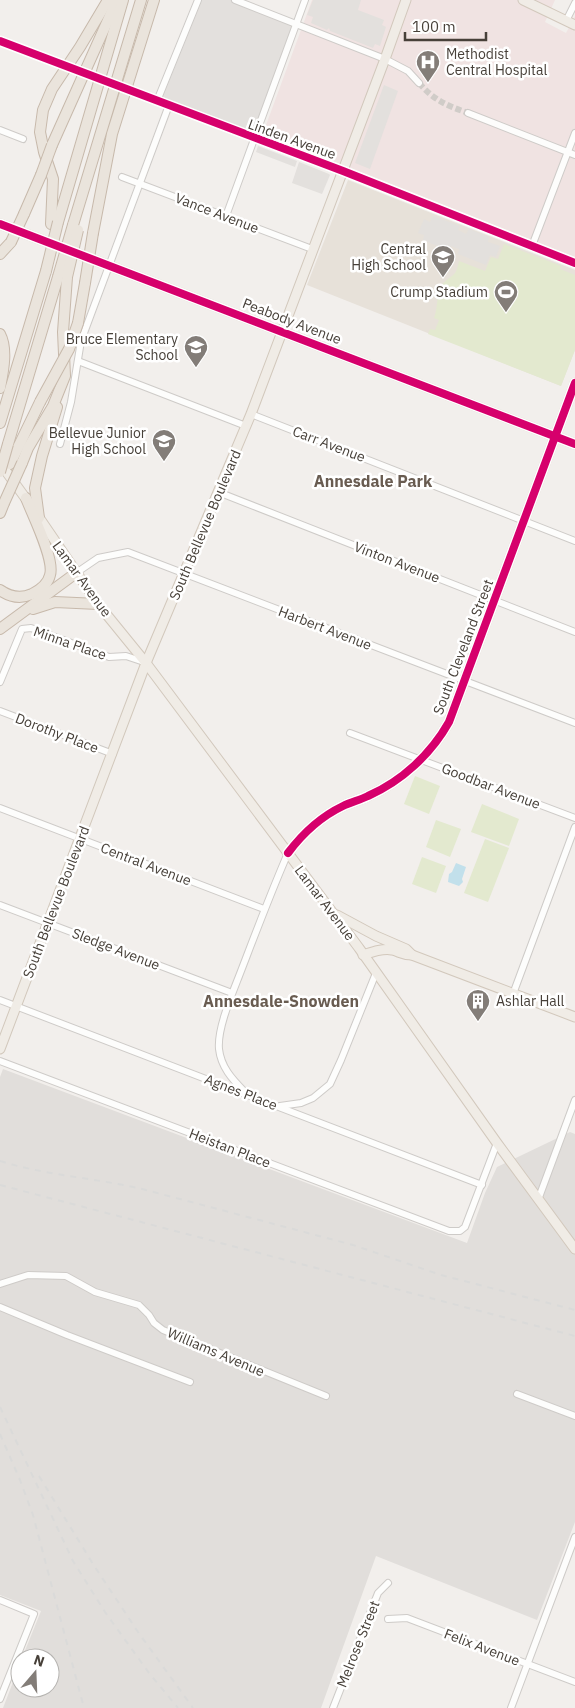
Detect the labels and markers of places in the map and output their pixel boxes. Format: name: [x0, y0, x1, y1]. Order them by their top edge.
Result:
place label: Methodist Central Hospital: [446, 45, 547, 79]
hospital icon: Methodist Central Hospital: [415, 49, 441, 83]
place label: Central High School: [351, 240, 426, 274]
school or university icon: Central High School: [430, 244, 456, 278]
sports icon: Crump Stadium: [493, 279, 519, 313]
place label: Crump Stadium: [390, 283, 488, 301]
place label: Bruce Elementary School: [66, 330, 178, 364]
school or university icon: Bruce Elementary School: [183, 334, 209, 368]
place label: Bellevue Junior High School: [49, 424, 146, 458]
school or university icon: Bellevue Junior High School: [151, 428, 177, 462]
building icon: Ashlar Hall: [465, 988, 491, 1022]
place label: Ashlar Hall: [496, 992, 565, 1010]

